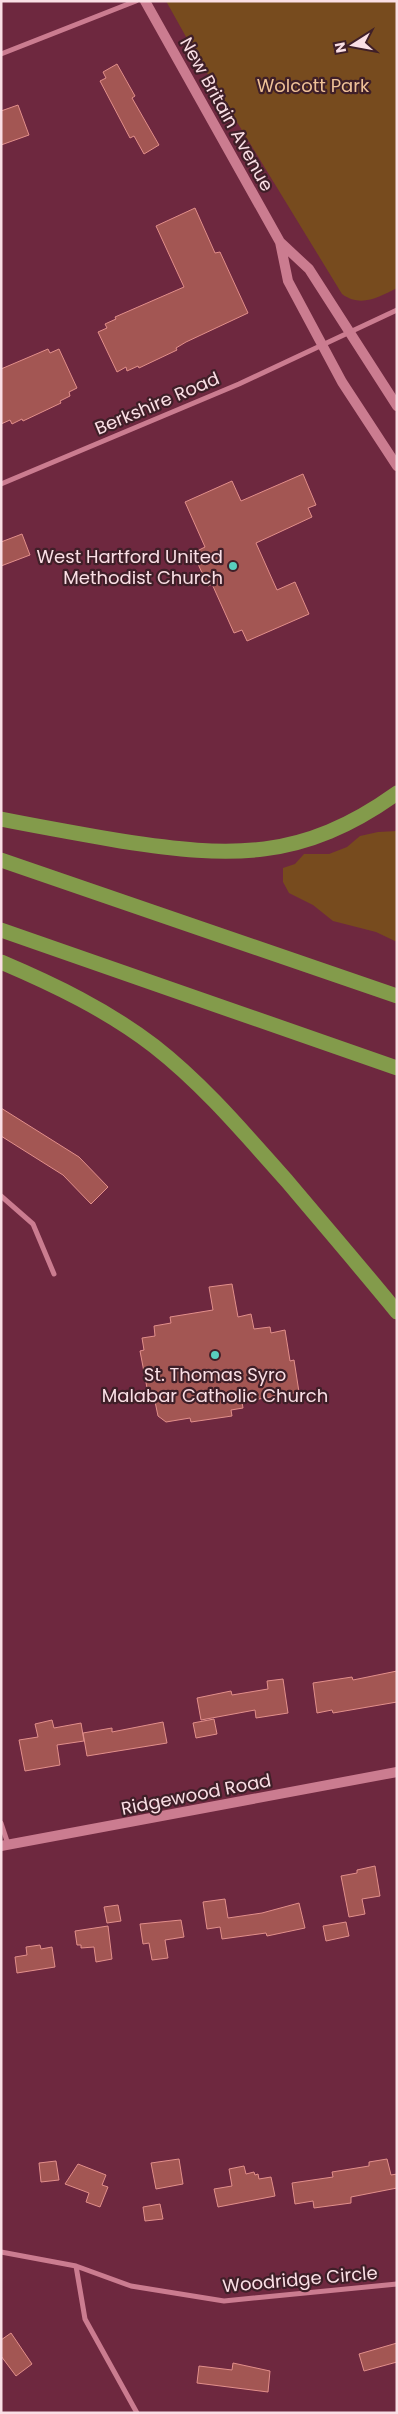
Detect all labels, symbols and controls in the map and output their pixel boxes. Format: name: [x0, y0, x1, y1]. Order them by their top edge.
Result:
north arrow: [328, 20, 378, 70]
street label: New Britain Avenue: [174, 32, 280, 196]
text: N: [329, 40, 351, 55]
park label: Wolcott Park: [257, 73, 370, 98]
street label: Berkshire Road: [91, 366, 223, 440]
place label: West Hartford United Methodist Church: [37, 544, 223, 590]
marker: West Hartford United Methodist Church: [227, 560, 239, 572]
marker: St. Thomas Syro Malabar Catholic Church: [209, 1349, 221, 1361]
place label: St. Thomas Syro Malabar Catholic Church: [102, 1362, 328, 1408]
street label: Ridgewood Road: [119, 1767, 273, 1821]
street label: Woodridge Circle: [221, 2260, 379, 2298]

